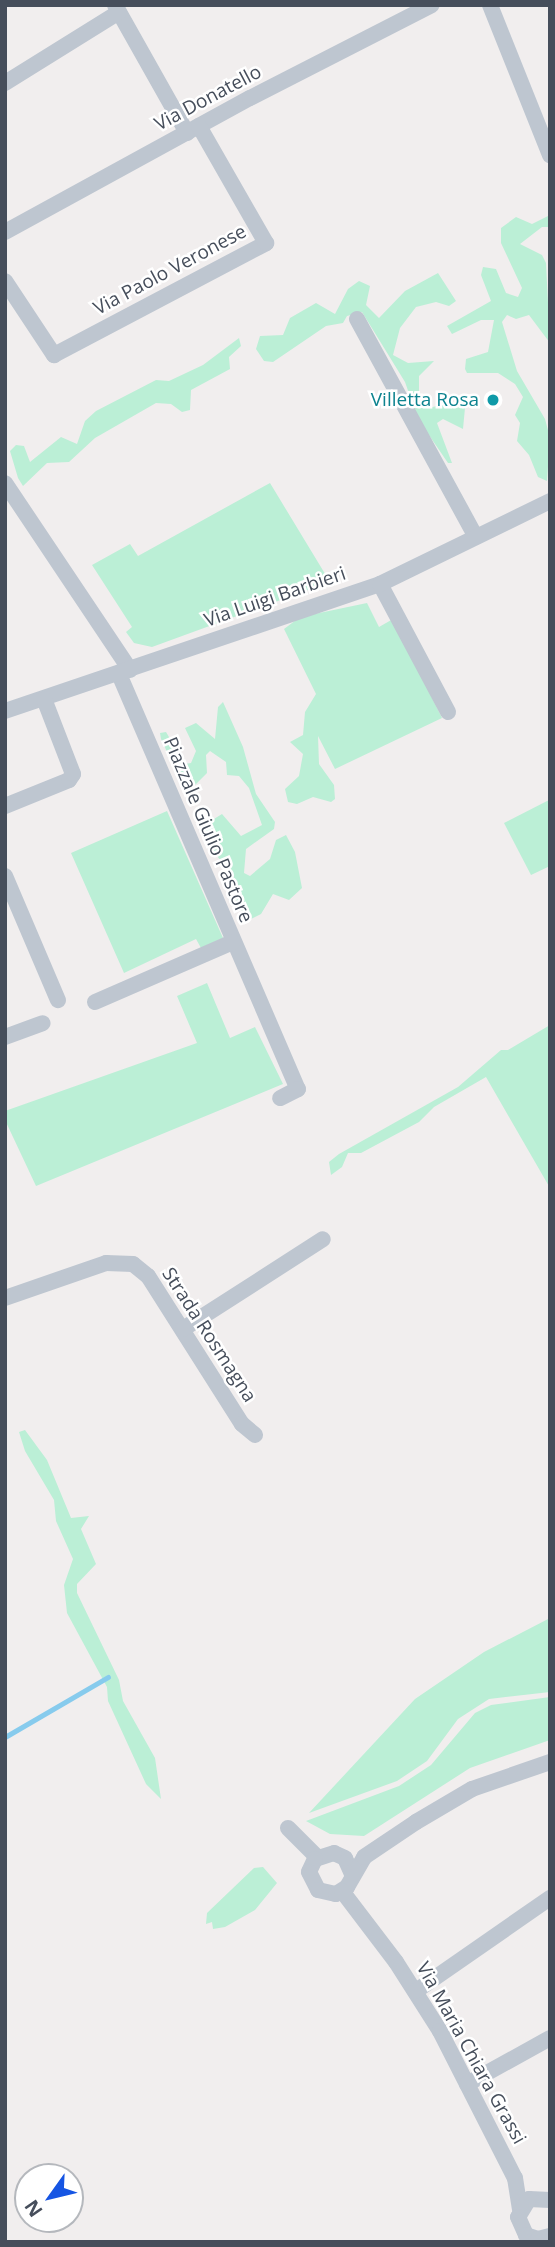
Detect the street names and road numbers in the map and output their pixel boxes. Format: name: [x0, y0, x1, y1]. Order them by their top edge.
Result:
street label: Via Donatello: [151, 60, 265, 136]
street label: Via Paolo Veronese: [90, 220, 250, 320]
street label: Via Luigi Barbieri: [201, 562, 349, 632]
street label: Piazzale Giulio Pastore: [159, 734, 257, 926]
street label: Strada Rosmagna: [157, 1264, 261, 1406]
street label: Via Maria Chiara Grassi: [411, 1958, 531, 2148]

